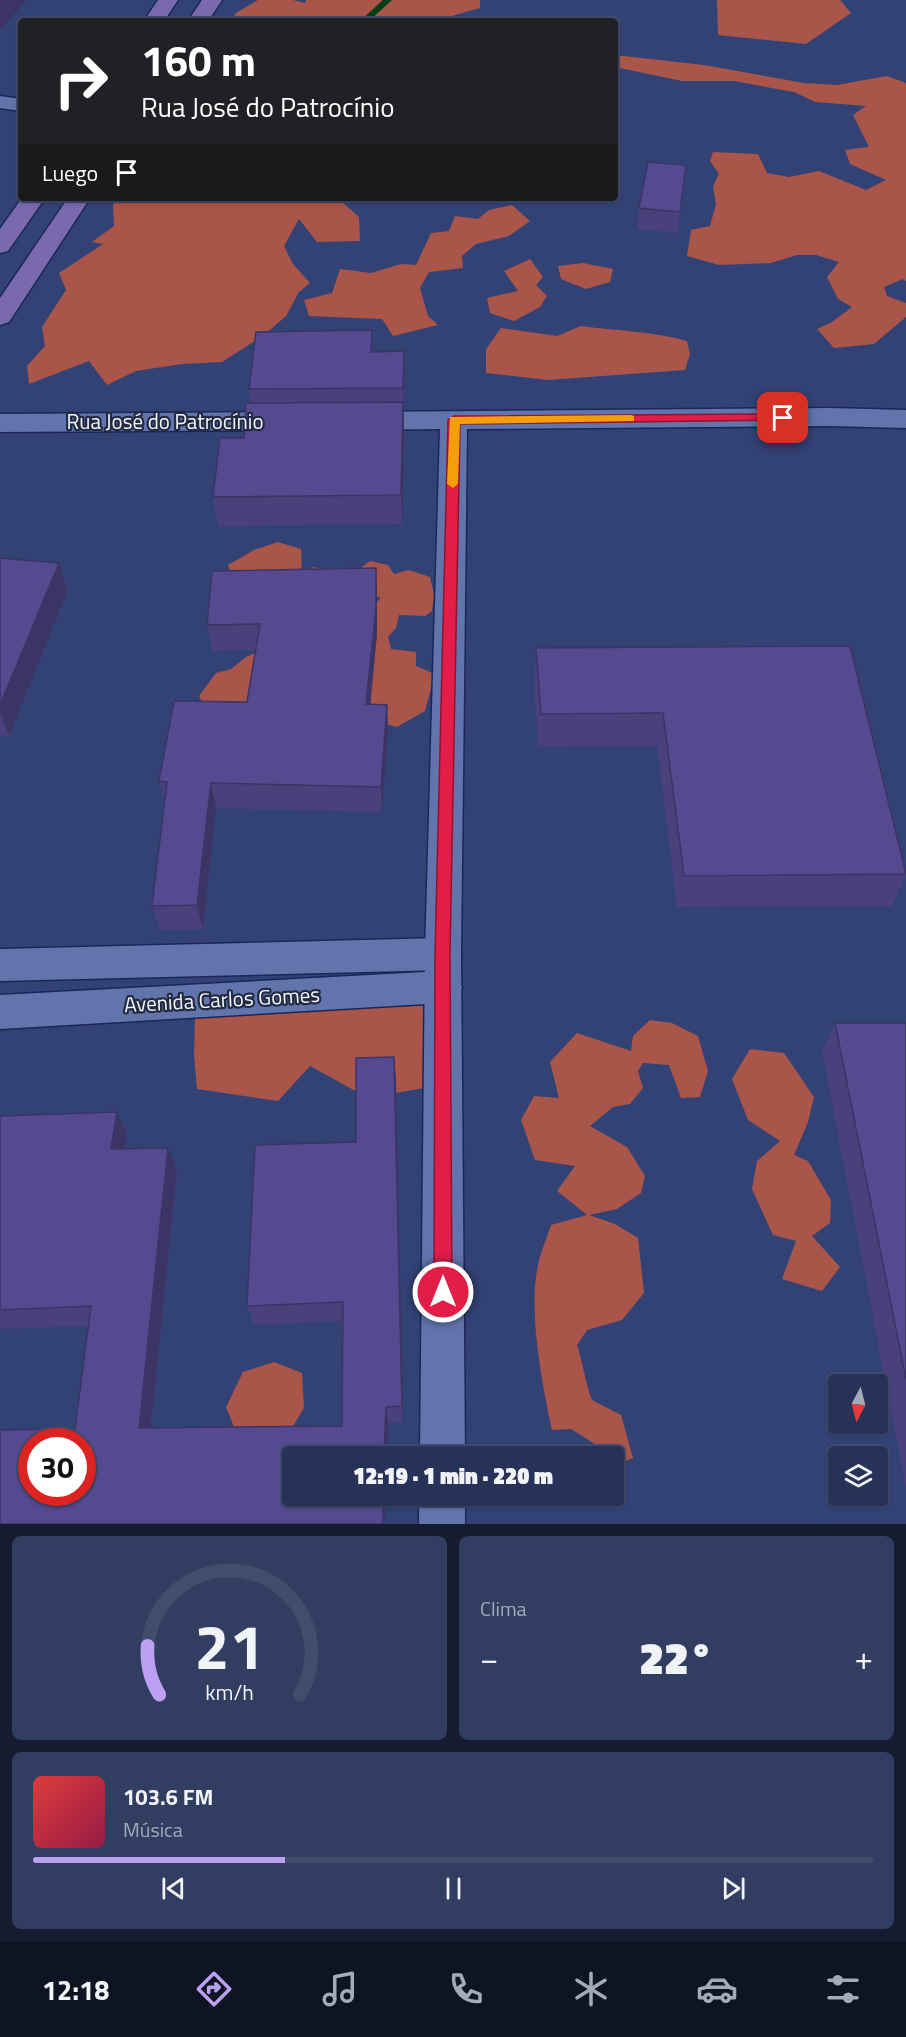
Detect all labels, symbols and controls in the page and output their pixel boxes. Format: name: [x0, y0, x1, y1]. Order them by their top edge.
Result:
text: 160 m: [141, 28, 256, 92]
icon: right: [42, 42, 120, 120]
text: Rua José do Patrocínio: [141, 86, 394, 127]
text: Luego: [42, 156, 98, 190]
icon: arrive: [110, 156, 143, 189]
pin: [757, 392, 808, 443]
icon: arrive: [766, 401, 799, 434]
street label: Rua José do Patrocínio: [66, 405, 264, 437]
street label: Avenida Carlos Gomes: [123, 978, 321, 1020]
position arrow: [411, 1260, 475, 1324]
north arrow: [828, 1374, 888, 1434]
map controls: [828, 1374, 888, 1506]
speed limit sign: 30: [18, 1428, 96, 1506]
button: layers: [828, 1446, 888, 1506]
text: 12:19 · 1 min · 220 m: [353, 1459, 553, 1493]
text: Clima: [480, 1593, 527, 1624]
text: 21: [195, 1598, 264, 1693]
text: 22°: [639, 1623, 714, 1691]
text: −: [480, 1633, 498, 1683]
text: +: [855, 1633, 873, 1683]
text: km/h: [205, 1676, 254, 1708]
text: 103.6 FM: [123, 1780, 213, 1814]
text: Música: [123, 1814, 183, 1845]
icon: previous: [157, 1872, 190, 1905]
icon: pause: [437, 1872, 470, 1905]
icon: next: [717, 1872, 750, 1905]
icon: directions: [193, 1968, 235, 2010]
icon: music: [319, 1968, 361, 2010]
icon: phone: [445, 1968, 487, 2010]
icon: climate: [570, 1968, 612, 2010]
icon: car: [696, 1968, 738, 2010]
icon: filters: [822, 1968, 864, 2010]
text: 12:18: [42, 1969, 109, 2010]

